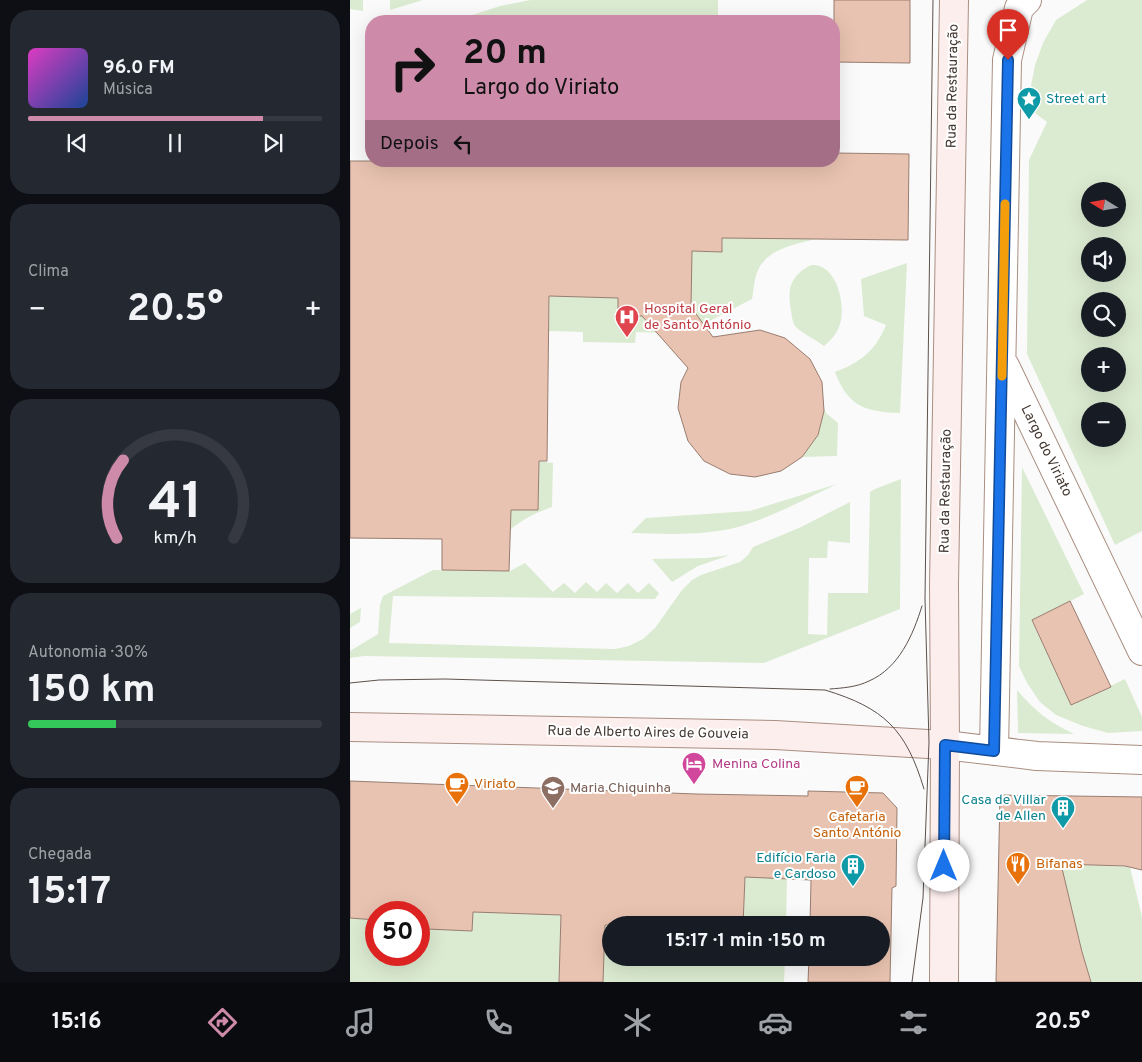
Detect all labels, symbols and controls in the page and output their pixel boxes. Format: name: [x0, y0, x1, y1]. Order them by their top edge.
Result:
pin: [987, 9, 1029, 60]
icon: arrive: [994, 16, 1022, 44]
street label: Rua da Restauração: [943, 24, 963, 148]
text: 20 m: [463, 32, 547, 76]
icon: right: [380, 35, 445, 100]
text: 96.0 FM: [103, 56, 175, 80]
text: Largo do Viriato: [463, 75, 619, 102]
text: Música: [103, 80, 153, 100]
place icon: Street art: [1016, 86, 1042, 120]
place label: Street art: [1046, 91, 1106, 108]
icon: previous: [63, 129, 91, 157]
icon: pause: [161, 129, 189, 157]
icon: next: [259, 129, 287, 157]
icon: left: [449, 130, 477, 158]
text: Depois: [380, 132, 439, 156]
north arrow: [1081, 182, 1126, 228]
map controls: [1081, 182, 1126, 447]
button: sound: [1081, 237, 1126, 282]
text: Clima: [28, 262, 69, 282]
text: 20.5°: [127, 286, 223, 335]
button: search: [1081, 292, 1126, 337]
text: −: [28, 293, 46, 329]
text: +: [304, 293, 322, 329]
place label: Hospital Geral de Santo António: [644, 301, 752, 334]
hospital icon: Hospital Geral de Santo António: [614, 304, 640, 338]
button: +: [1081, 347, 1126, 392]
button: −: [1081, 402, 1126, 447]
street label: Largo do Viriato: [1017, 403, 1076, 500]
street label: Rua da Restauração: [936, 429, 956, 553]
text: 41: [148, 471, 202, 537]
text: km/h: [153, 527, 197, 550]
text: Autonomia · 30%: [28, 643, 148, 663]
text: 150 km: [28, 667, 155, 716]
street label: Rua de Alberto Aires de Gouveia: [547, 723, 749, 743]
hotel icon: Menina Colina: [681, 751, 707, 785]
place label: Menina Colina: [712, 756, 800, 773]
cafe icon: Viriato: [444, 771, 470, 805]
cafe icon: Cafetaria Santo António: [844, 774, 870, 808]
school or university icon: Maria Chiquinha: [540, 775, 566, 809]
place label: Viriato: [474, 776, 516, 793]
place label: Maria Chiquinha: [570, 780, 671, 797]
place label: Casa de Villar de Allen: [961, 792, 1047, 825]
building icon: Casa de Villar de Allen: [1050, 795, 1076, 829]
place label: Cafetaria Santo António: [813, 809, 902, 842]
position arrow: [917, 839, 969, 891]
text: Chegada: [28, 845, 92, 865]
place label: Edifício Faria e Cardoso: [756, 850, 836, 883]
restaurant icon: Bifanas: [1005, 851, 1031, 885]
building icon: Edifício Faria e Cardoso: [840, 853, 866, 887]
place label: Bifanas: [1036, 856, 1083, 873]
text: 15:17: [28, 869, 111, 918]
speed limit sign: 50: [365, 901, 430, 966]
text: 15:17 · 1 min · 150 m: [666, 929, 826, 953]
icon: directions: [205, 1005, 240, 1040]
icon: music: [343, 1005, 378, 1040]
icon: phone: [481, 1005, 516, 1040]
icon: climate: [620, 1005, 655, 1040]
icon: car: [758, 1005, 793, 1040]
icon: filters: [896, 1005, 931, 1040]
text: 15:16: [52, 1009, 102, 1036]
text: 20.5°: [1034, 1009, 1090, 1036]

